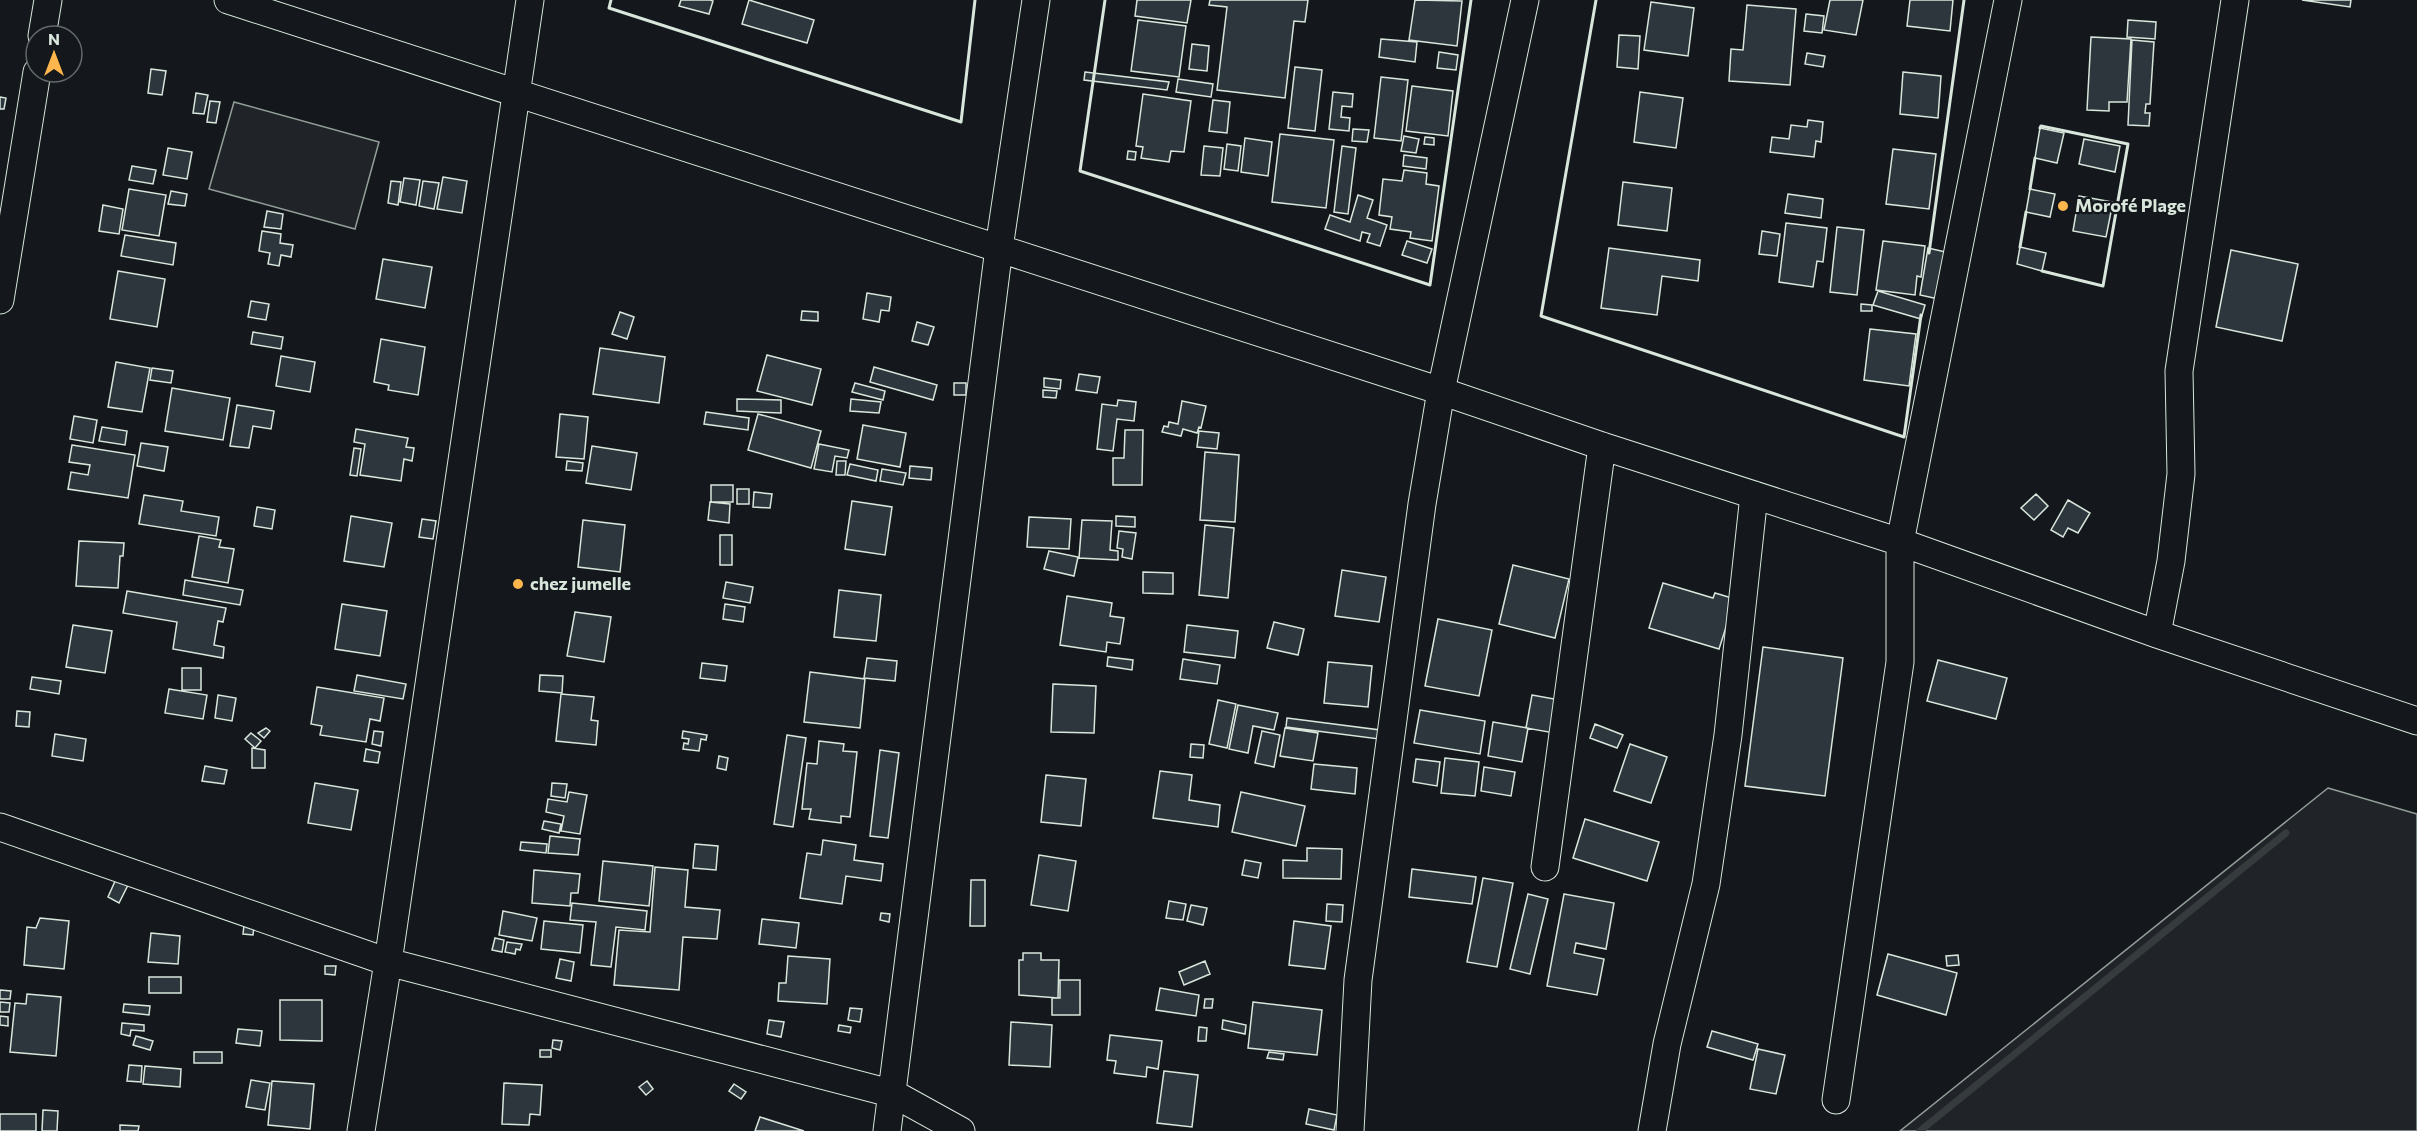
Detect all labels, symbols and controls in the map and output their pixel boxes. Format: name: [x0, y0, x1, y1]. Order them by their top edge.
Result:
north arrow: [24, 24, 84, 84]
text: N: [48, 29, 60, 48]
place label: Morofé Plage: [2075, 194, 2186, 216]
marker: Morofé Plage: [2056, 199, 2070, 213]
place label: chez jumelle: [530, 572, 631, 594]
marker: chez jumelle: [511, 577, 525, 591]

